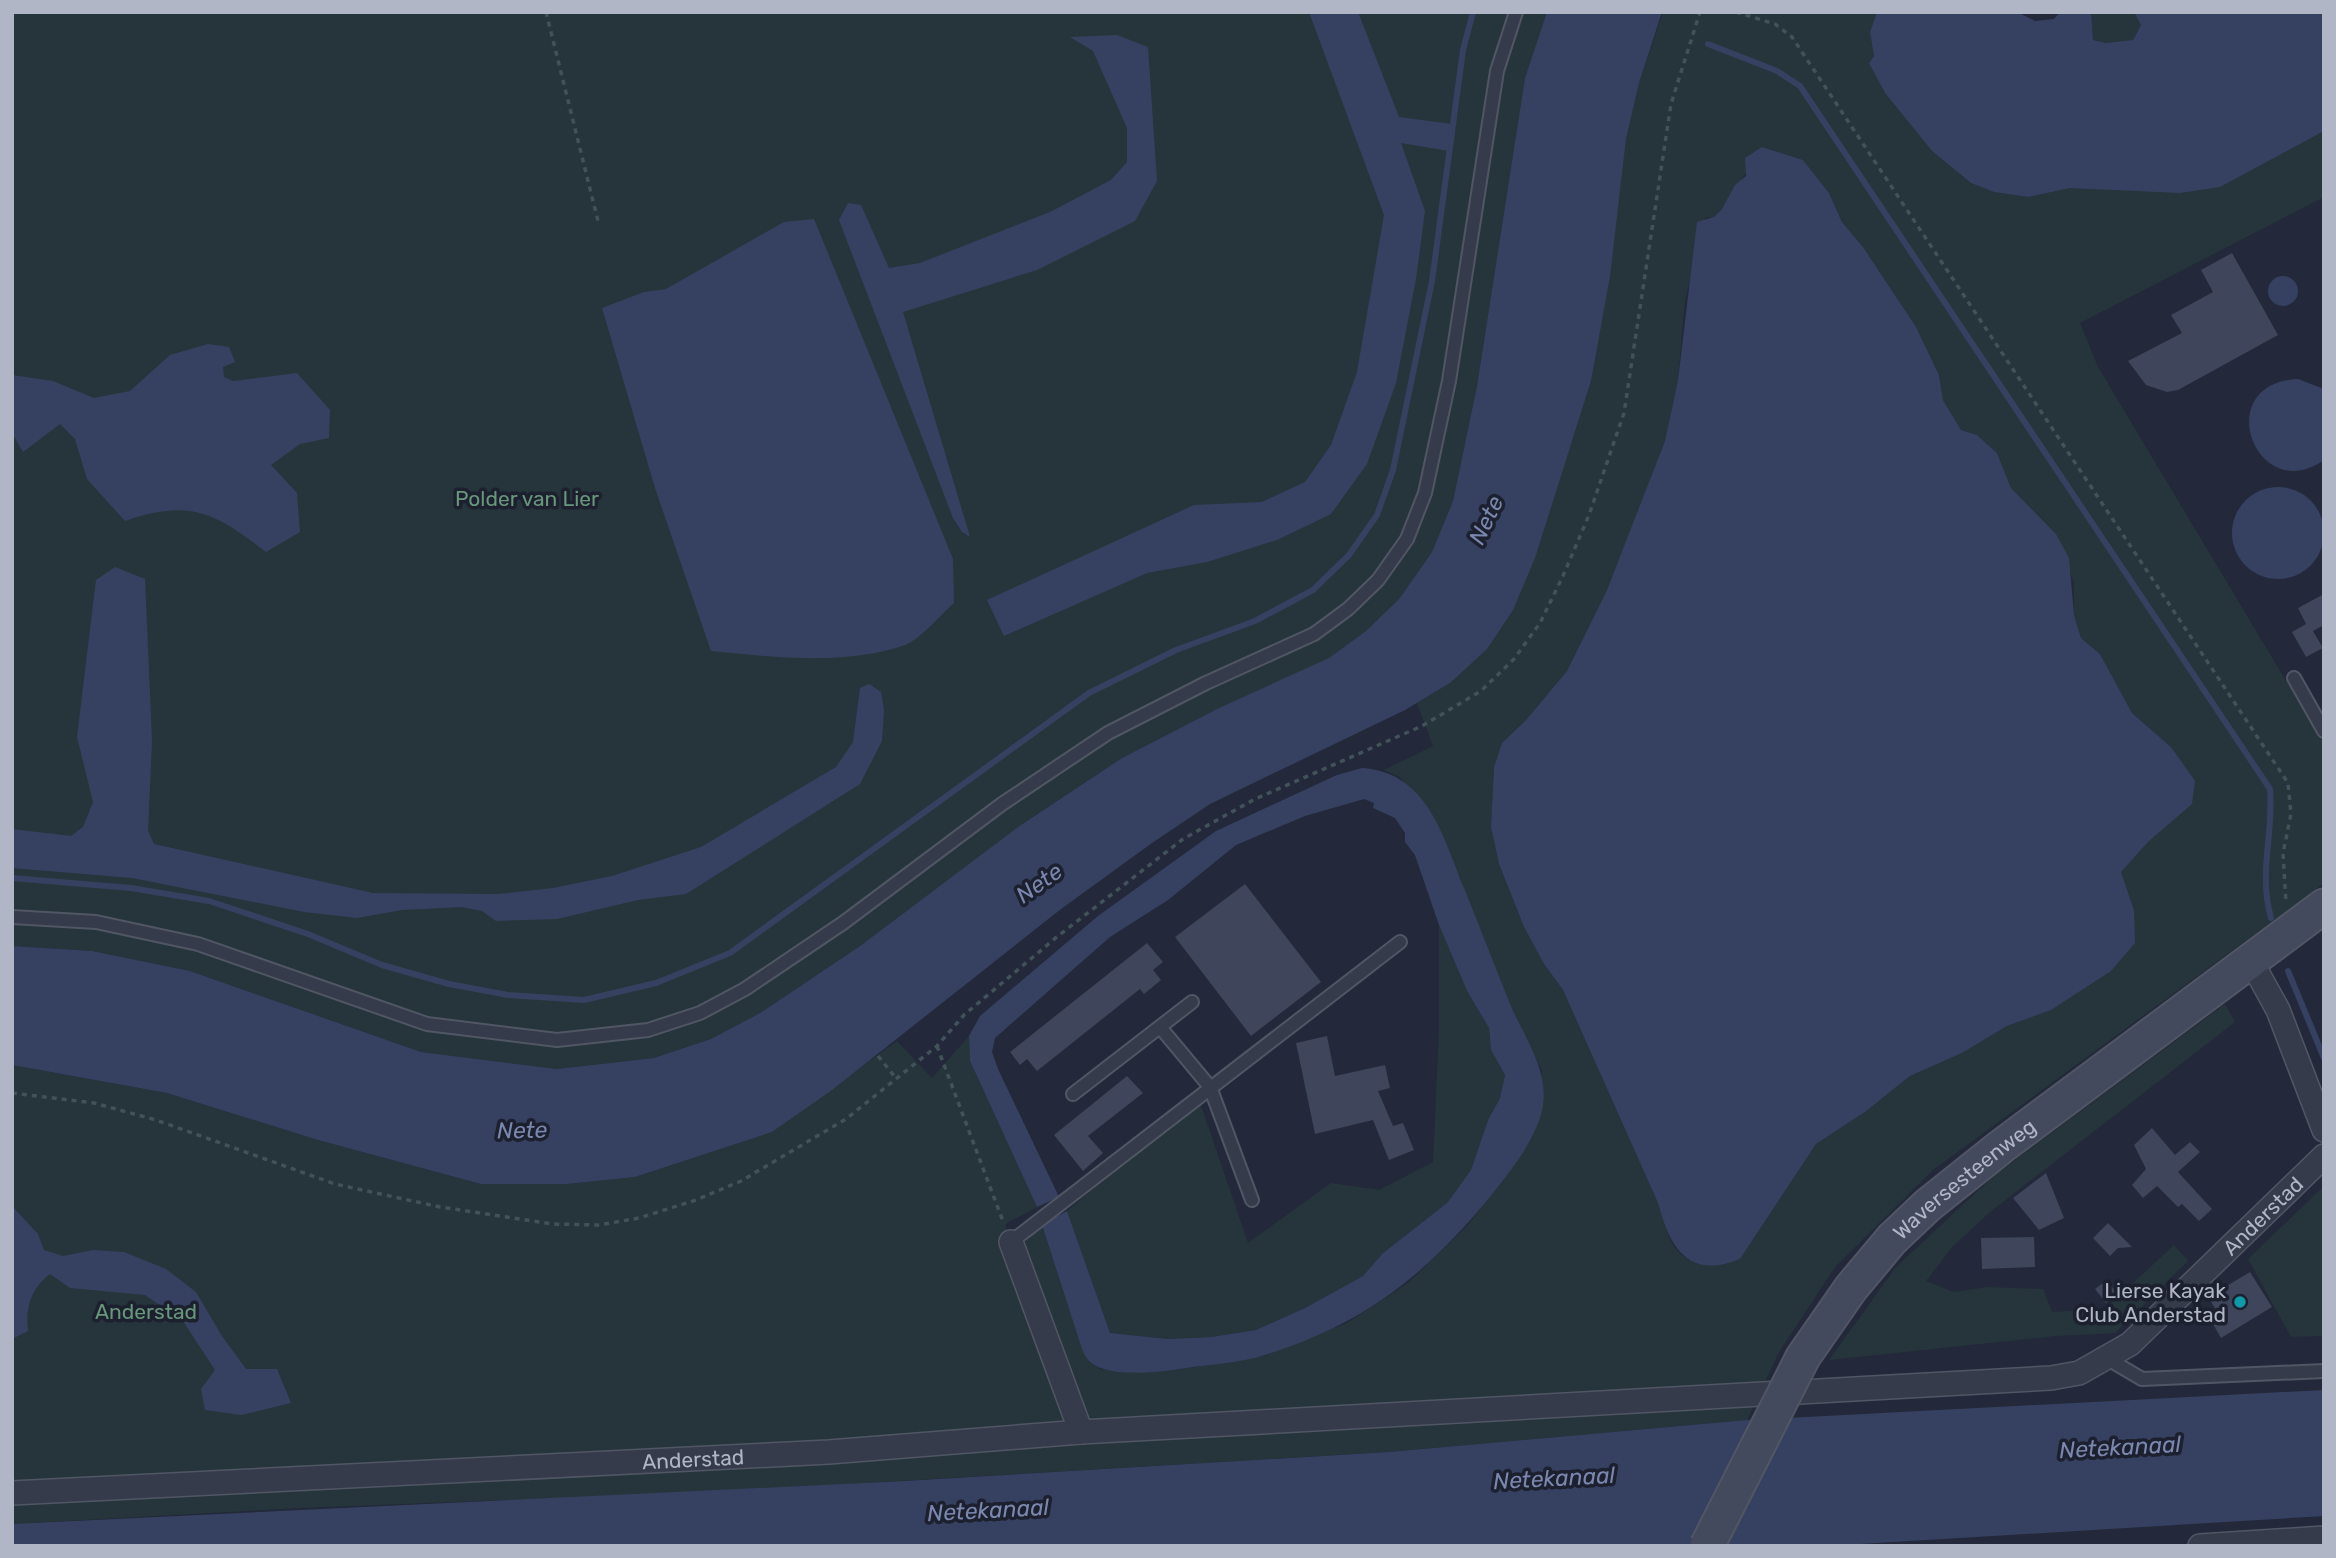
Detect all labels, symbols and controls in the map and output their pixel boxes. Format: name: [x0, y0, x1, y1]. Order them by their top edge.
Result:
park label: Polder van Lier: [455, 486, 599, 511]
water label: Nete: [1463, 491, 1509, 549]
water label: Nete: [1010, 857, 1068, 909]
street label: Waversesteenweg: [1887, 1113, 2040, 1244]
water label: Nete: [497, 1116, 548, 1144]
street label: Anderstad: [2217, 1171, 2308, 1260]
place label: Lierse Kayak Club Anderstad: [2075, 1278, 2226, 1327]
marker: Lierse Kayak Club Anderstad: [2232, 1294, 2248, 1310]
park label: Anderstad: [95, 1299, 197, 1324]
water label: Netekanaal: [2058, 1430, 2182, 1464]
street label: Anderstad: [642, 1444, 745, 1474]
water label: Netekanaal: [1492, 1461, 1616, 1495]
water label: Netekanaal: [926, 1493, 1050, 1527]

